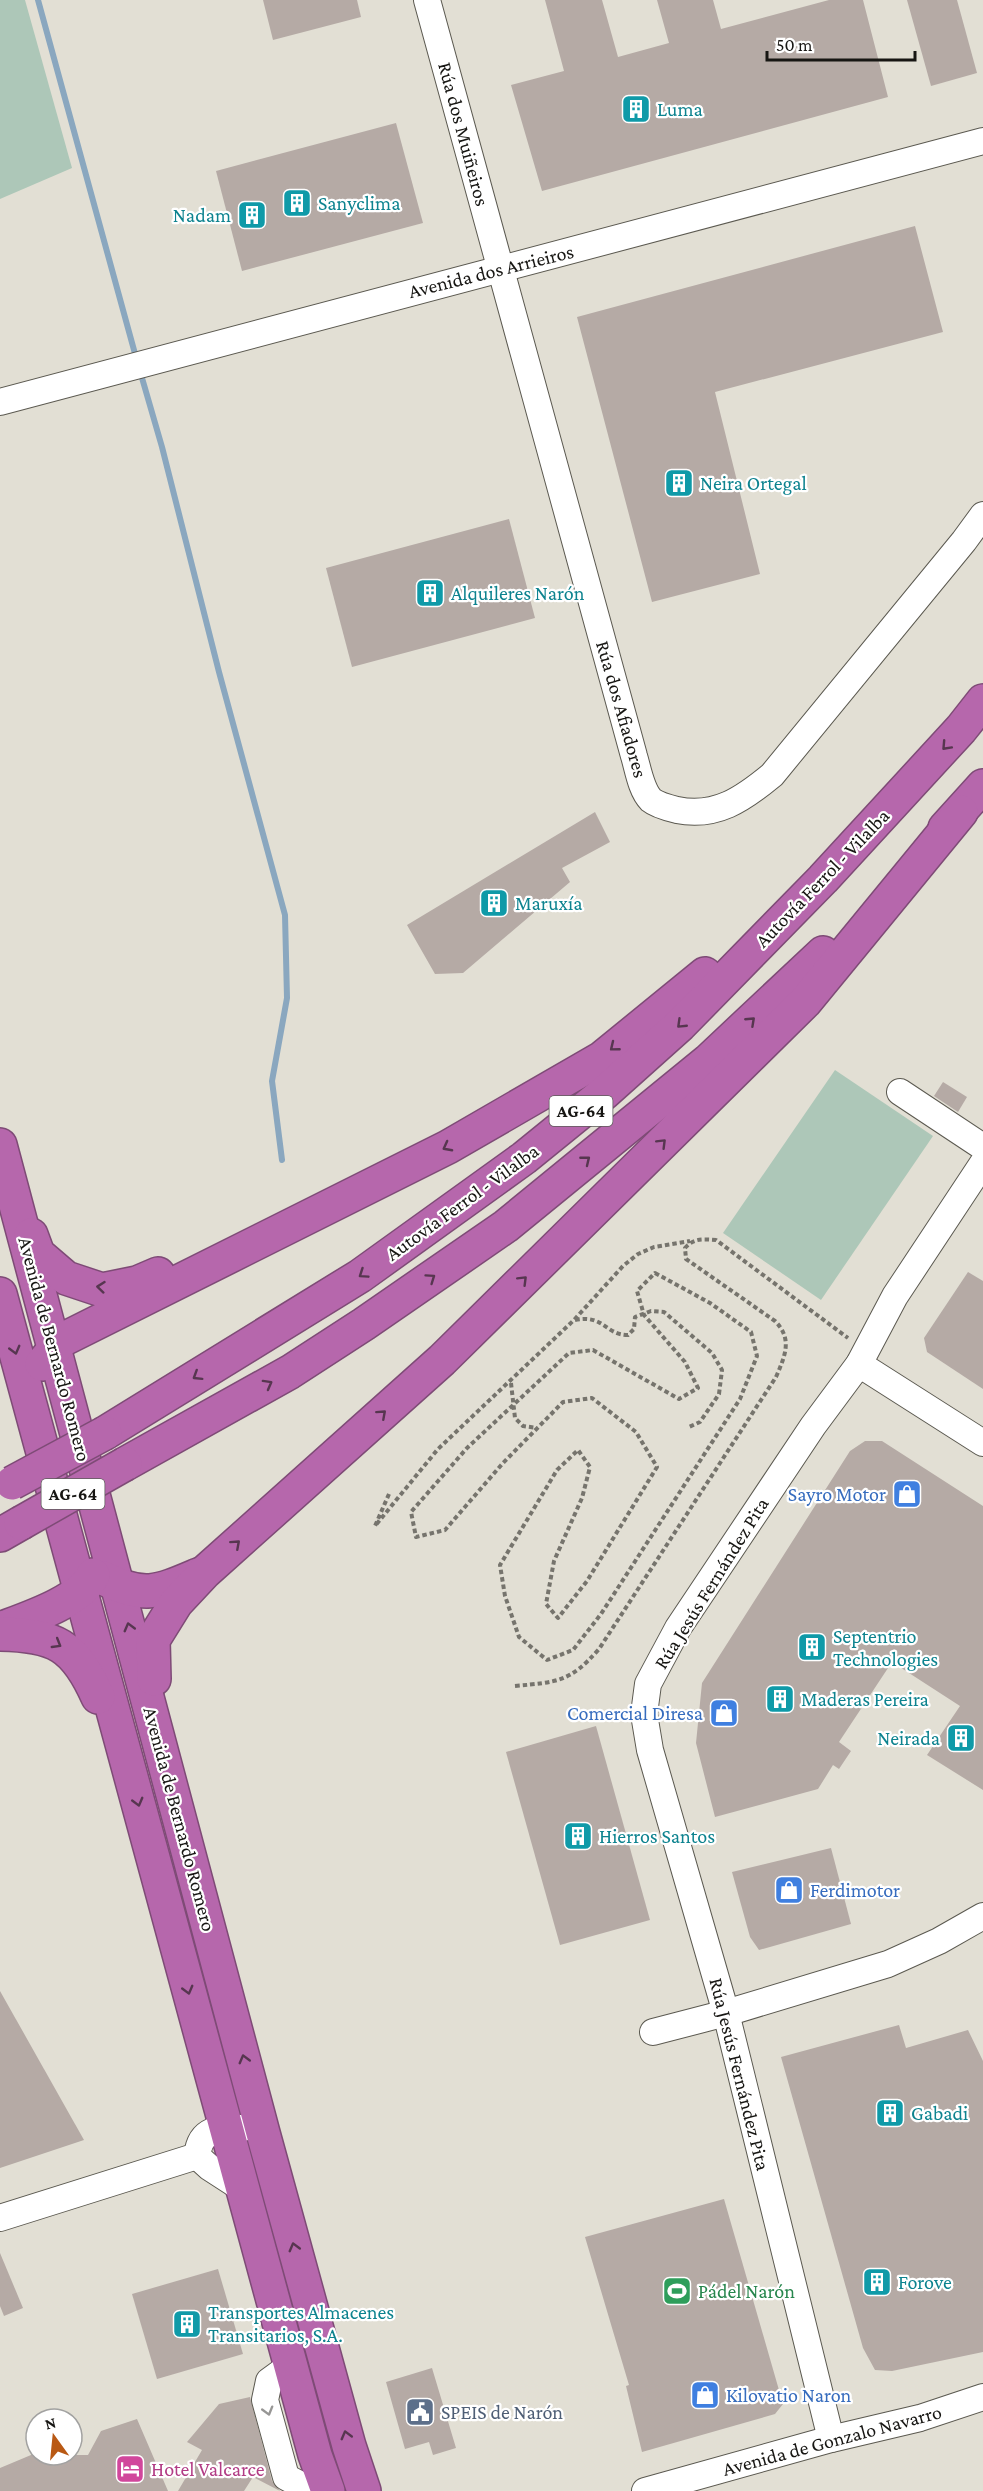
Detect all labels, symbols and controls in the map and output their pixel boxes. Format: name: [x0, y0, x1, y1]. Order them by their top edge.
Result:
scale bar: [767, 24, 916, 62]
text: 50 m: [776, 35, 813, 55]
street label: Rúa dos Muiñeiros: [434, 60, 494, 209]
building icon: Luma: [620, 93, 652, 125]
place label: Luma: [657, 98, 703, 120]
building icon: Sanyclima: [281, 187, 313, 219]
place label: Sanyclima: [318, 192, 400, 215]
building icon: Nadam: [236, 199, 268, 231]
place label: Nadam: [173, 204, 231, 226]
street label: Avenida dos Arrieiros: [406, 240, 576, 302]
building icon: Neira Ortegal: [663, 467, 695, 499]
place label: Neira Ortegal: [700, 472, 807, 495]
building icon: Alquileres Narón: [414, 577, 446, 609]
place label: Alquileres Narón: [451, 582, 585, 605]
street label: Rúa dos Afiadores: [592, 638, 652, 780]
one-way arrow: [942, 739, 953, 750]
street label: Autovía Ferrol - Vilalba: [750, 804, 894, 952]
building icon: Maruxía: [478, 887, 510, 919]
place label: Maruxía: [515, 892, 582, 914]
one-way arrow: [678, 1017, 688, 1028]
one-way arrow: [744, 1017, 755, 1028]
one-way arrow: [610, 1040, 621, 1051]
road number: AG-64: [550, 1096, 612, 1126]
street label: Autovía Ferrol - Vilalba: [381, 1139, 543, 1265]
one-way arrow: [655, 1139, 666, 1150]
one-way arrow: [443, 1140, 453, 1151]
one-way arrow: [580, 1157, 591, 1168]
street label: Avenida de Bernardo Romero: [14, 1234, 96, 1464]
one-way arrow: [359, 1267, 370, 1278]
one-way arrow: [425, 1274, 436, 1285]
one-way arrow: [516, 1276, 527, 1287]
one-way arrow: [96, 1281, 106, 1294]
one-way arrow: [8, 1345, 21, 1355]
one-way arrow: [193, 1369, 203, 1381]
one-way arrow: [262, 1380, 272, 1391]
one-way arrow: [375, 1410, 386, 1421]
shop icon: Sayro Motor: [891, 1478, 923, 1510]
road number: AG-64: [42, 1479, 104, 1509]
place label: Sayro Motor: [788, 1483, 886, 1506]
street label: Rúa Jesús Fernández Pita: [649, 1493, 774, 1673]
one-way arrow: [230, 1540, 240, 1551]
one-way arrow: [124, 1622, 137, 1632]
place label: Septentrio Technologies: [833, 1625, 938, 1671]
building icon: Septentrio Technologies: [796, 1631, 828, 1663]
one-way arrow: [51, 1636, 61, 1648]
building icon: Maderas Pereira: [764, 1683, 796, 1715]
place label: Maderas Pereira: [801, 1688, 929, 1710]
shop icon: Comercial Diresa: [708, 1697, 740, 1729]
place label: Comercial Diresa: [567, 1702, 703, 1724]
street label: Avenida de Bernardo Romero: [139, 1704, 221, 1934]
building icon: Neirada: [945, 1722, 977, 1754]
place label: Neirada: [877, 1727, 940, 1749]
one-way arrow: [130, 1797, 143, 1807]
building icon: Hierros Santos: [562, 1820, 594, 1852]
place label: Hierros Santos: [599, 1825, 715, 1847]
shop icon: Ferdimotor: [773, 1874, 805, 1906]
place label: Ferdimotor: [810, 1879, 900, 1901]
street label: Rúa Jesús Fernández Pita: [704, 1975, 775, 2173]
one-way arrow: [181, 1985, 194, 1995]
one-way arrow: [238, 2054, 251, 2064]
building icon: Gabadi: [874, 2097, 906, 2129]
place label: Gabadi: [911, 2102, 968, 2124]
one-way arrow: [289, 2242, 302, 2252]
building icon: Forove: [861, 2266, 893, 2298]
place label: Forove: [898, 2271, 952, 2293]
sports icon: Pádel Narón: [661, 2275, 693, 2307]
place label: Pádel Narón: [698, 2280, 795, 2302]
place label: Transportes Almacenes Transitarios, S.A.: [208, 2301, 394, 2346]
building icon: Transportes Almacenes Transitarios, S.A.: [171, 2308, 203, 2340]
shop icon: Kilovatio Naron: [689, 2379, 721, 2411]
place label: Kilovatio Naron: [726, 2384, 852, 2406]
public building icon: SPEIS de Narón: [404, 2396, 436, 2428]
street label: Avenida de Gonzalo Navarro: [720, 2400, 944, 2480]
place label: SPEIS de Narón: [441, 2401, 563, 2423]
one-way arrow: [261, 2405, 273, 2416]
north arrow: [24, 2407, 84, 2467]
text: N: [43, 2413, 58, 2433]
one-way arrow: [341, 2430, 354, 2440]
hotel icon: Hotel Valcarce: [114, 2453, 146, 2485]
place label: Hotel Valcarce: [151, 2458, 265, 2480]

